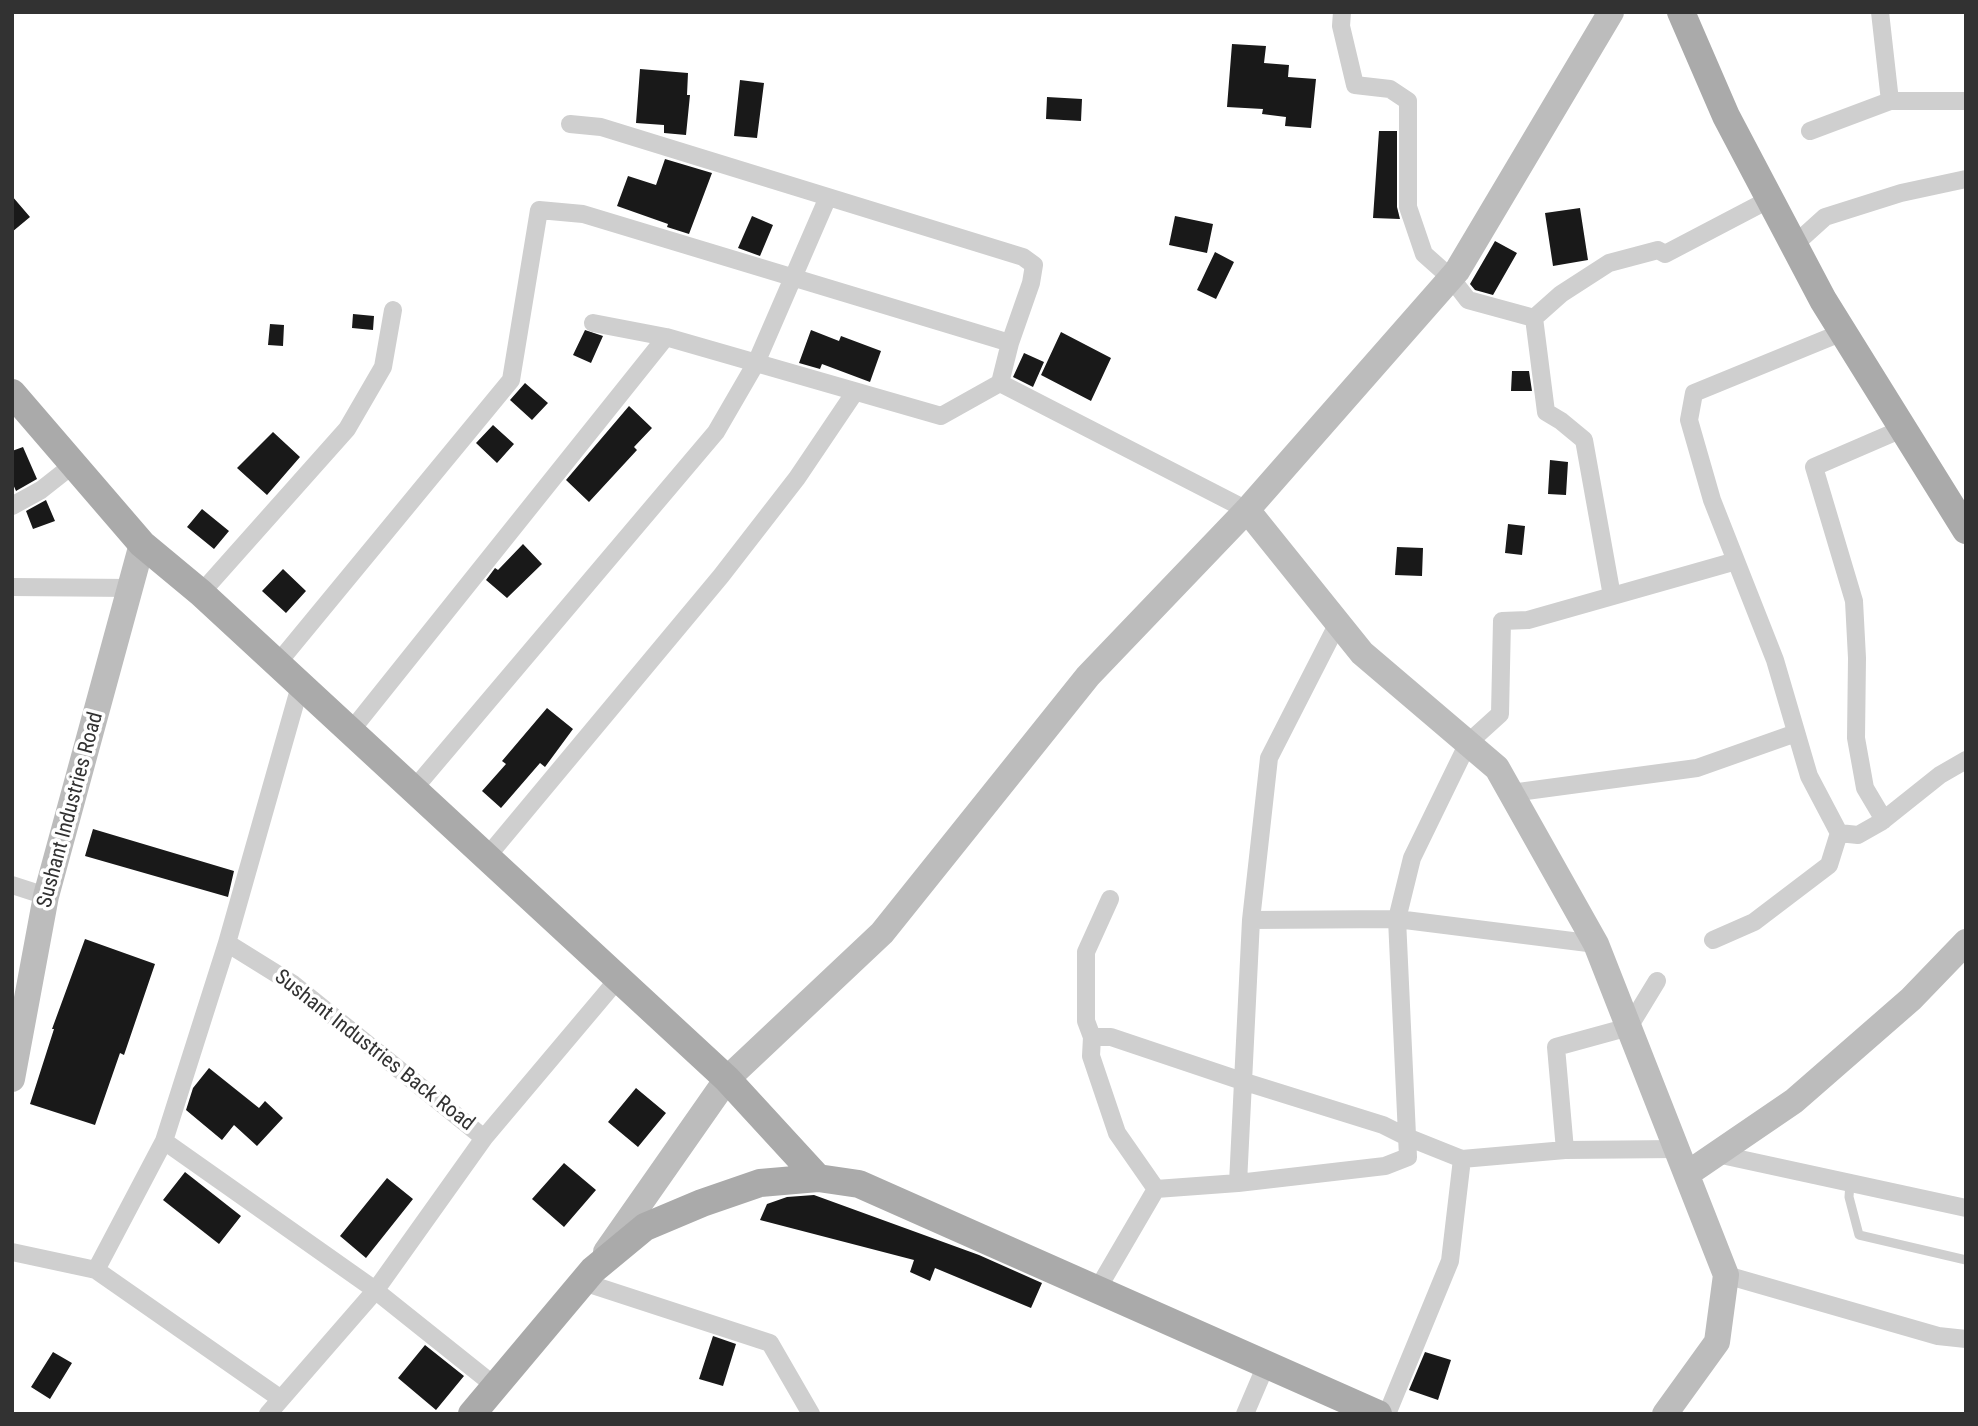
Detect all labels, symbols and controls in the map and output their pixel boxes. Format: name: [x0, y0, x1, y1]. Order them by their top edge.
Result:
street label: Sushant Industries Road: [33, 709, 109, 911]
street label: Sushant Industries Back Road: [269, 965, 479, 1137]

